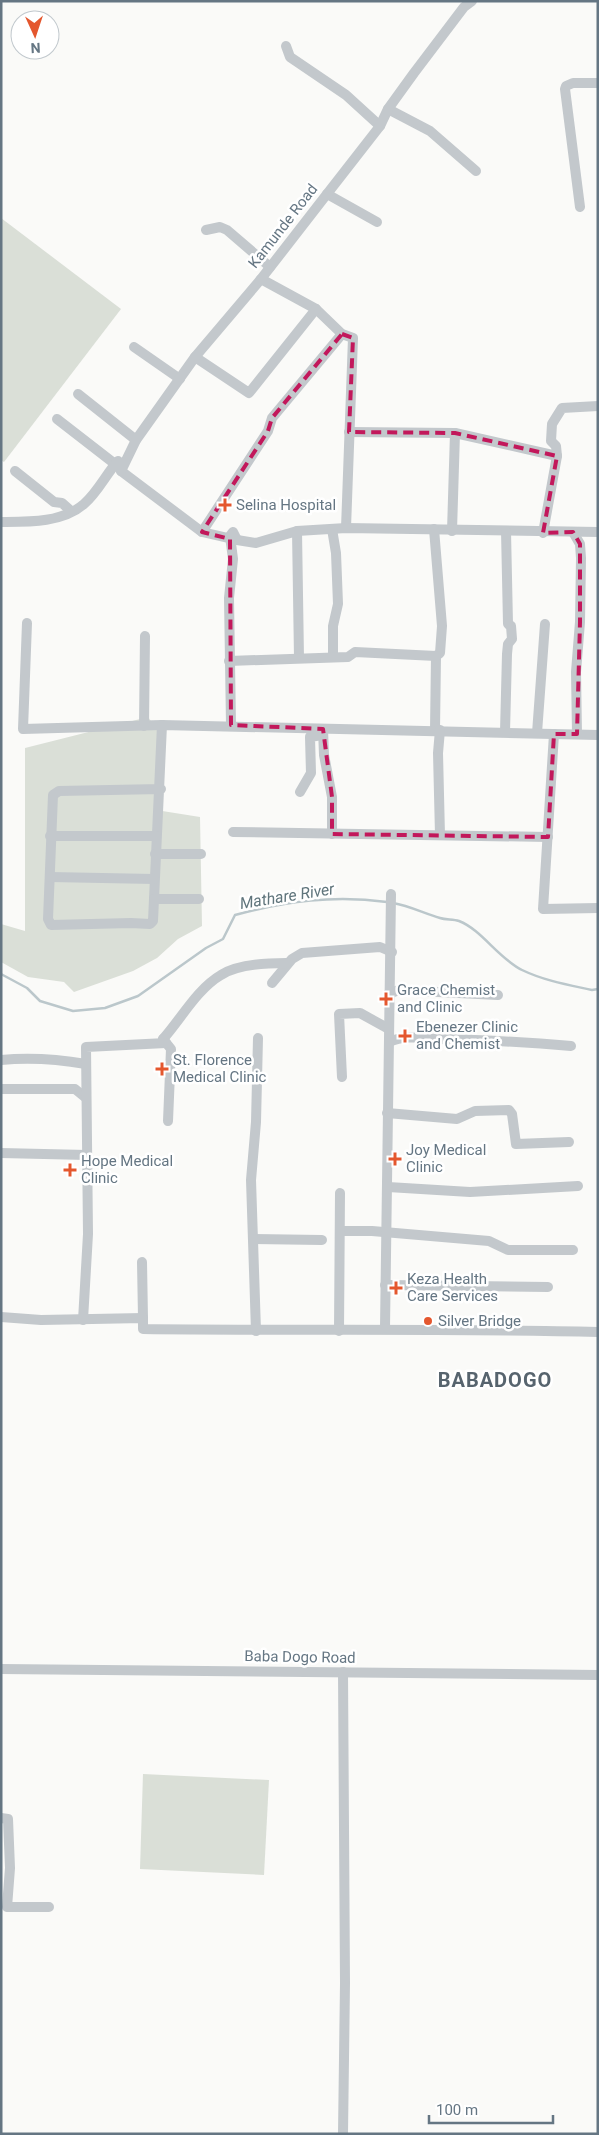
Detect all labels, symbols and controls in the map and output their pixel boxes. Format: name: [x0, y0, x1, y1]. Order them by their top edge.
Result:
north arrow: [10, 10, 60, 60]
text: N: [30, 40, 41, 56]
street label: Kamunde Road: [245, 180, 321, 272]
place label: Selina Hospital: [236, 496, 336, 514]
marker: Selina Hospital: [218, 498, 232, 512]
water label: Mathare River: [238, 879, 336, 913]
place label: Grace Chemist and Clinic: [397, 981, 495, 1016]
marker: Grace Chemist and Clinic: [379, 992, 393, 1006]
place label: Ebenezer Clinic and Chemist: [416, 1018, 518, 1053]
marker: Ebenezer Clinic and Chemist: [398, 1029, 412, 1043]
place label: St. Florence Medical Clinic: [173, 1051, 267, 1086]
marker: St. Florence Medical Clinic: [155, 1062, 169, 1076]
place label: Joy Medical Clinic: [406, 1141, 486, 1176]
place label: Hope Medical Clinic: [81, 1152, 173, 1187]
marker: Joy Medical Clinic: [388, 1152, 402, 1166]
marker: Hope Medical Clinic: [63, 1163, 77, 1177]
place label: Keza Health Care Services: [407, 1270, 498, 1305]
marker: Keza Health Care Services: [389, 1281, 403, 1295]
place label: Silver Bridge: [438, 1312, 521, 1330]
marker: Silver Bridge: [422, 1315, 434, 1327]
district label: BABADOGO: [438, 1368, 552, 1392]
street label: Baba Dogo Road: [244, 1647, 356, 1667]
scale bar: [429, 2092, 553, 2124]
text: 100 m: [436, 2101, 478, 2119]

